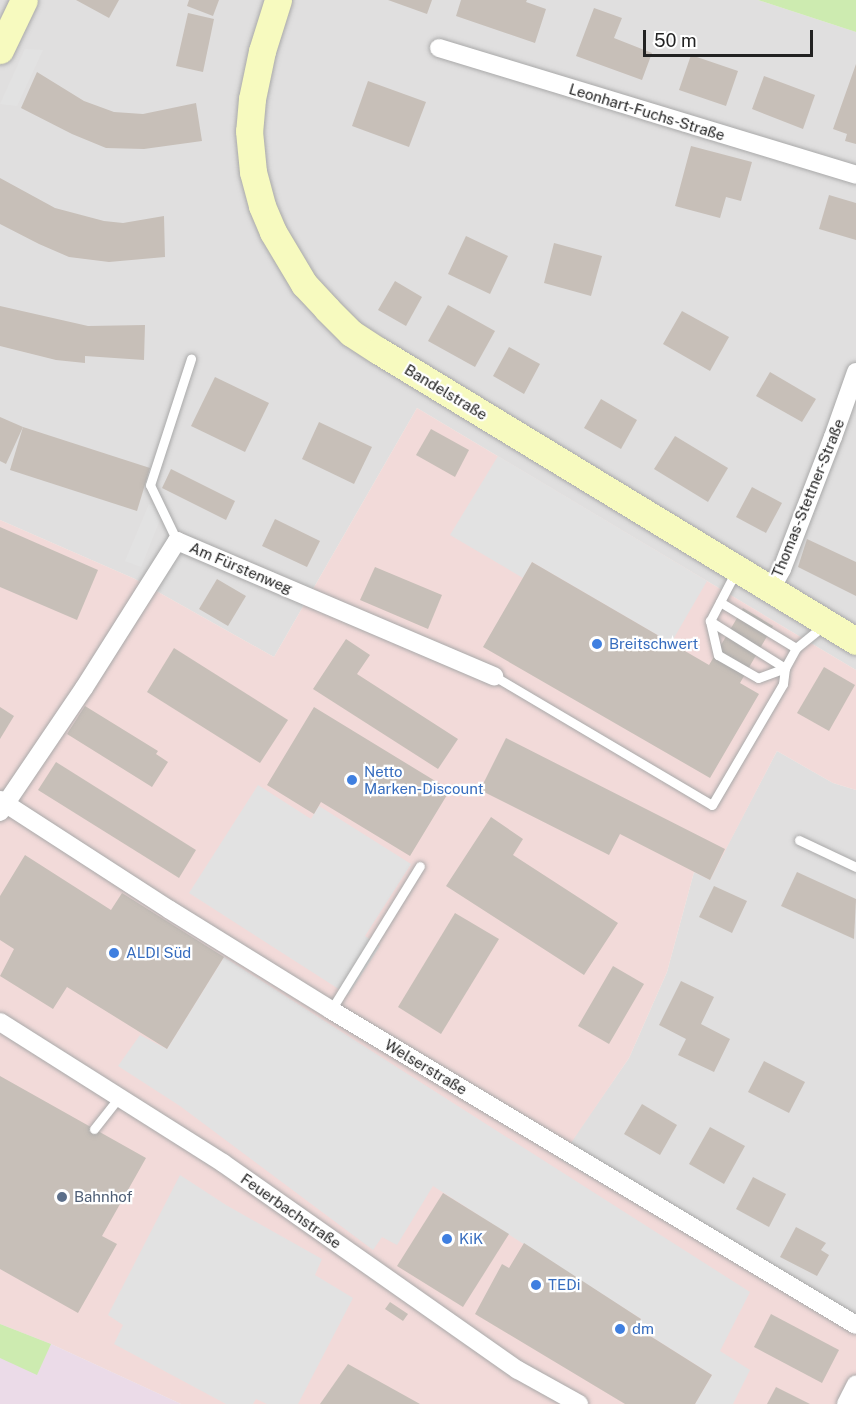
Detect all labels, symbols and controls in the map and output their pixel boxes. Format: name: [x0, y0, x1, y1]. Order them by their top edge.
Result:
scale bar: [646, 18, 816, 56]
text: 50 m: [654, 30, 697, 51]
street label: Leonhart-Fuchs-Straße: [567, 80, 727, 144]
street label: Bandelstraße: [401, 360, 491, 424]
street label: Thomas-Stettner-Straße: [768, 416, 848, 580]
street label: Am Fürstenweg: [187, 538, 295, 598]
place label: Breitschwert: [609, 635, 698, 653]
marker: Breitschwert: [590, 637, 604, 651]
place label: Netto Marken-Discount: [364, 762, 484, 797]
marker: Netto Marken-Discount: [345, 773, 359, 787]
place label: ALDI Süd: [126, 944, 191, 962]
marker: ALDI Süd: [107, 946, 121, 960]
street label: Welserstraße: [382, 1035, 470, 1099]
street label: Feuerbachstraße: [237, 1170, 345, 1252]
place label: Bahnhof: [74, 1188, 132, 1206]
marker: Bahnhof: [55, 1190, 69, 1204]
place label: KiK: [459, 1230, 483, 1248]
marker: KiK: [440, 1232, 454, 1246]
place label: TEDi: [548, 1276, 580, 1294]
marker: TEDi: [529, 1278, 543, 1292]
place label: dm: [632, 1320, 654, 1338]
marker: dm: [613, 1322, 627, 1336]

